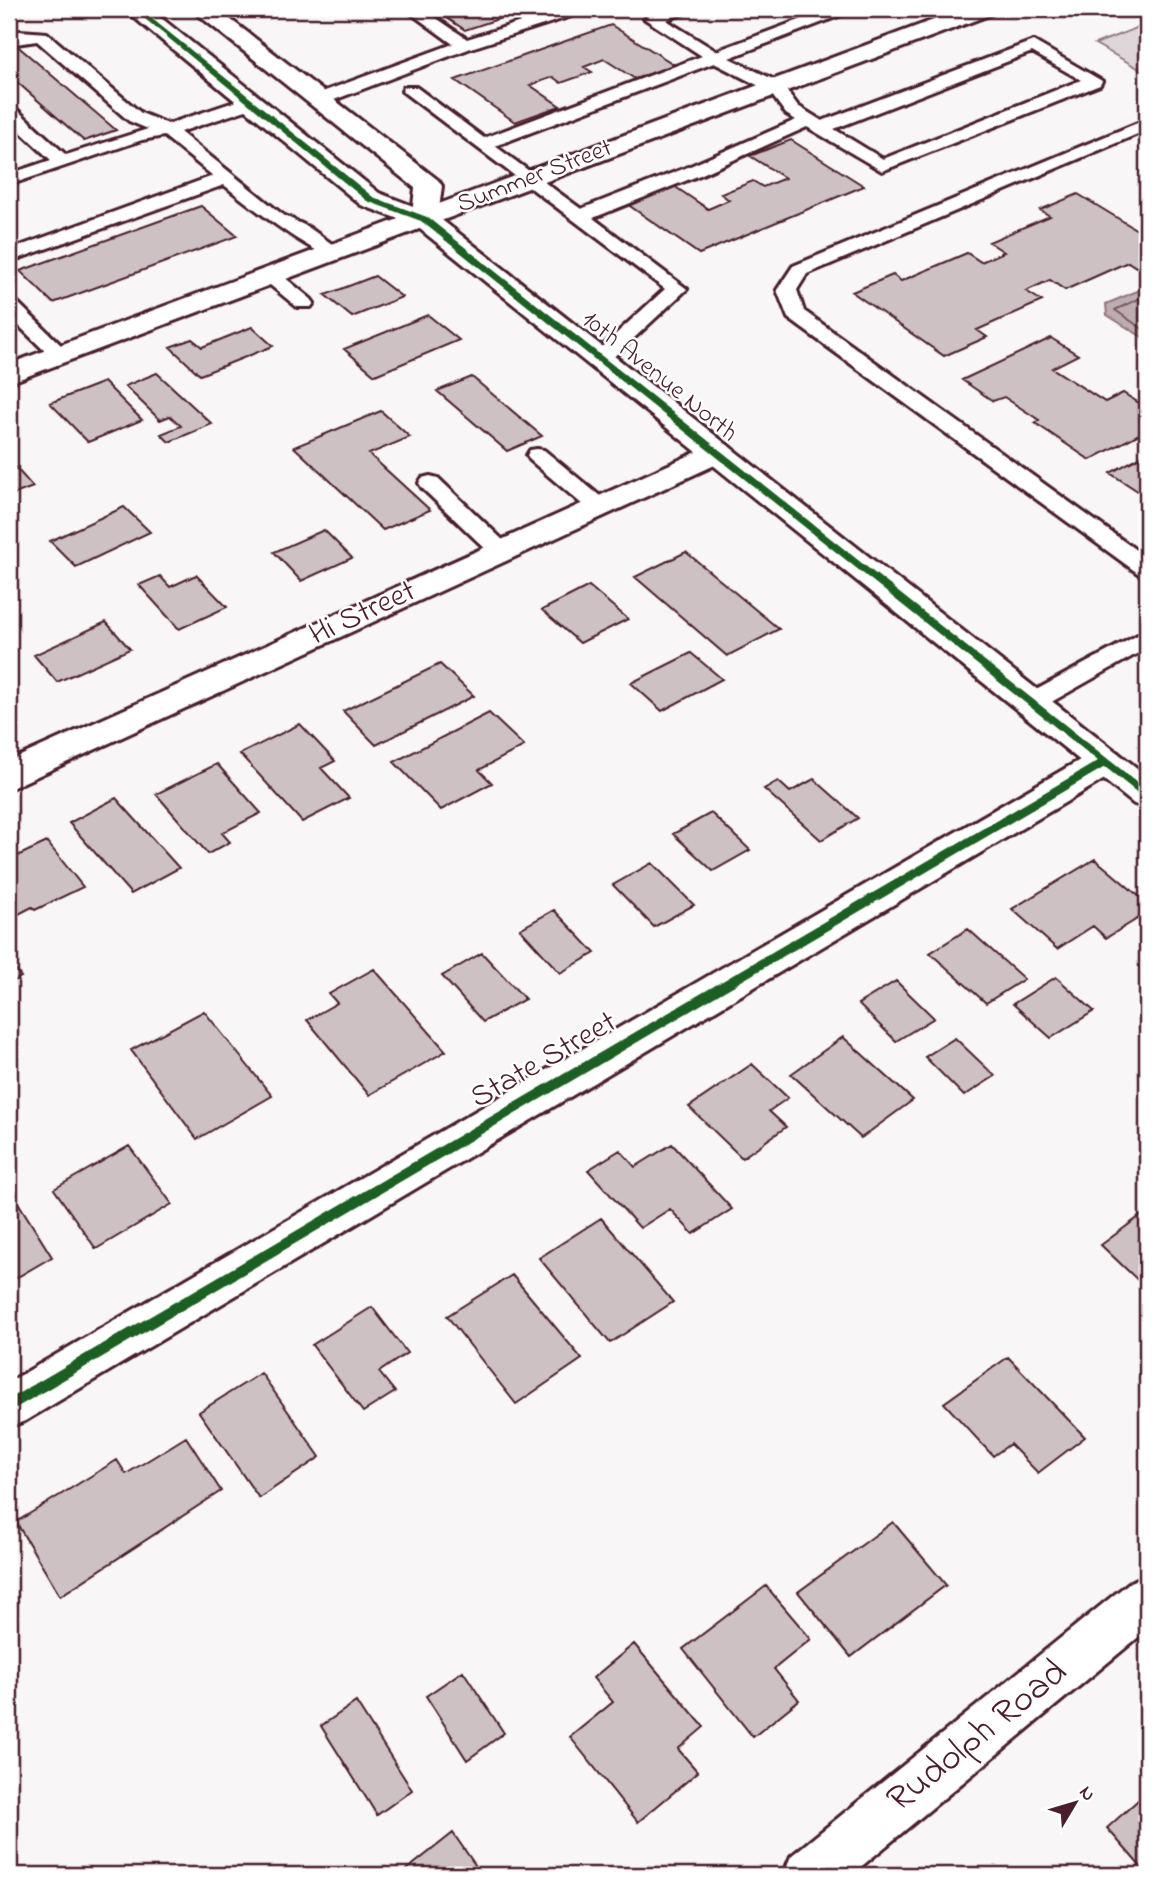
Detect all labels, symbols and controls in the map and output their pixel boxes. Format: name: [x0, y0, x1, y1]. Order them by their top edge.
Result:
street label: Summer Street: [452, 130, 618, 224]
street label: 10th Avenue North: [573, 302, 745, 452]
street label: Hi Street: [302, 569, 424, 659]
street label: State Street: [462, 1000, 626, 1122]
street label: Rudolph Road: [875, 1646, 1081, 1828]
north arrow: [1040, 1769, 1110, 1839]
text: N: [1072, 1781, 1101, 1808]

